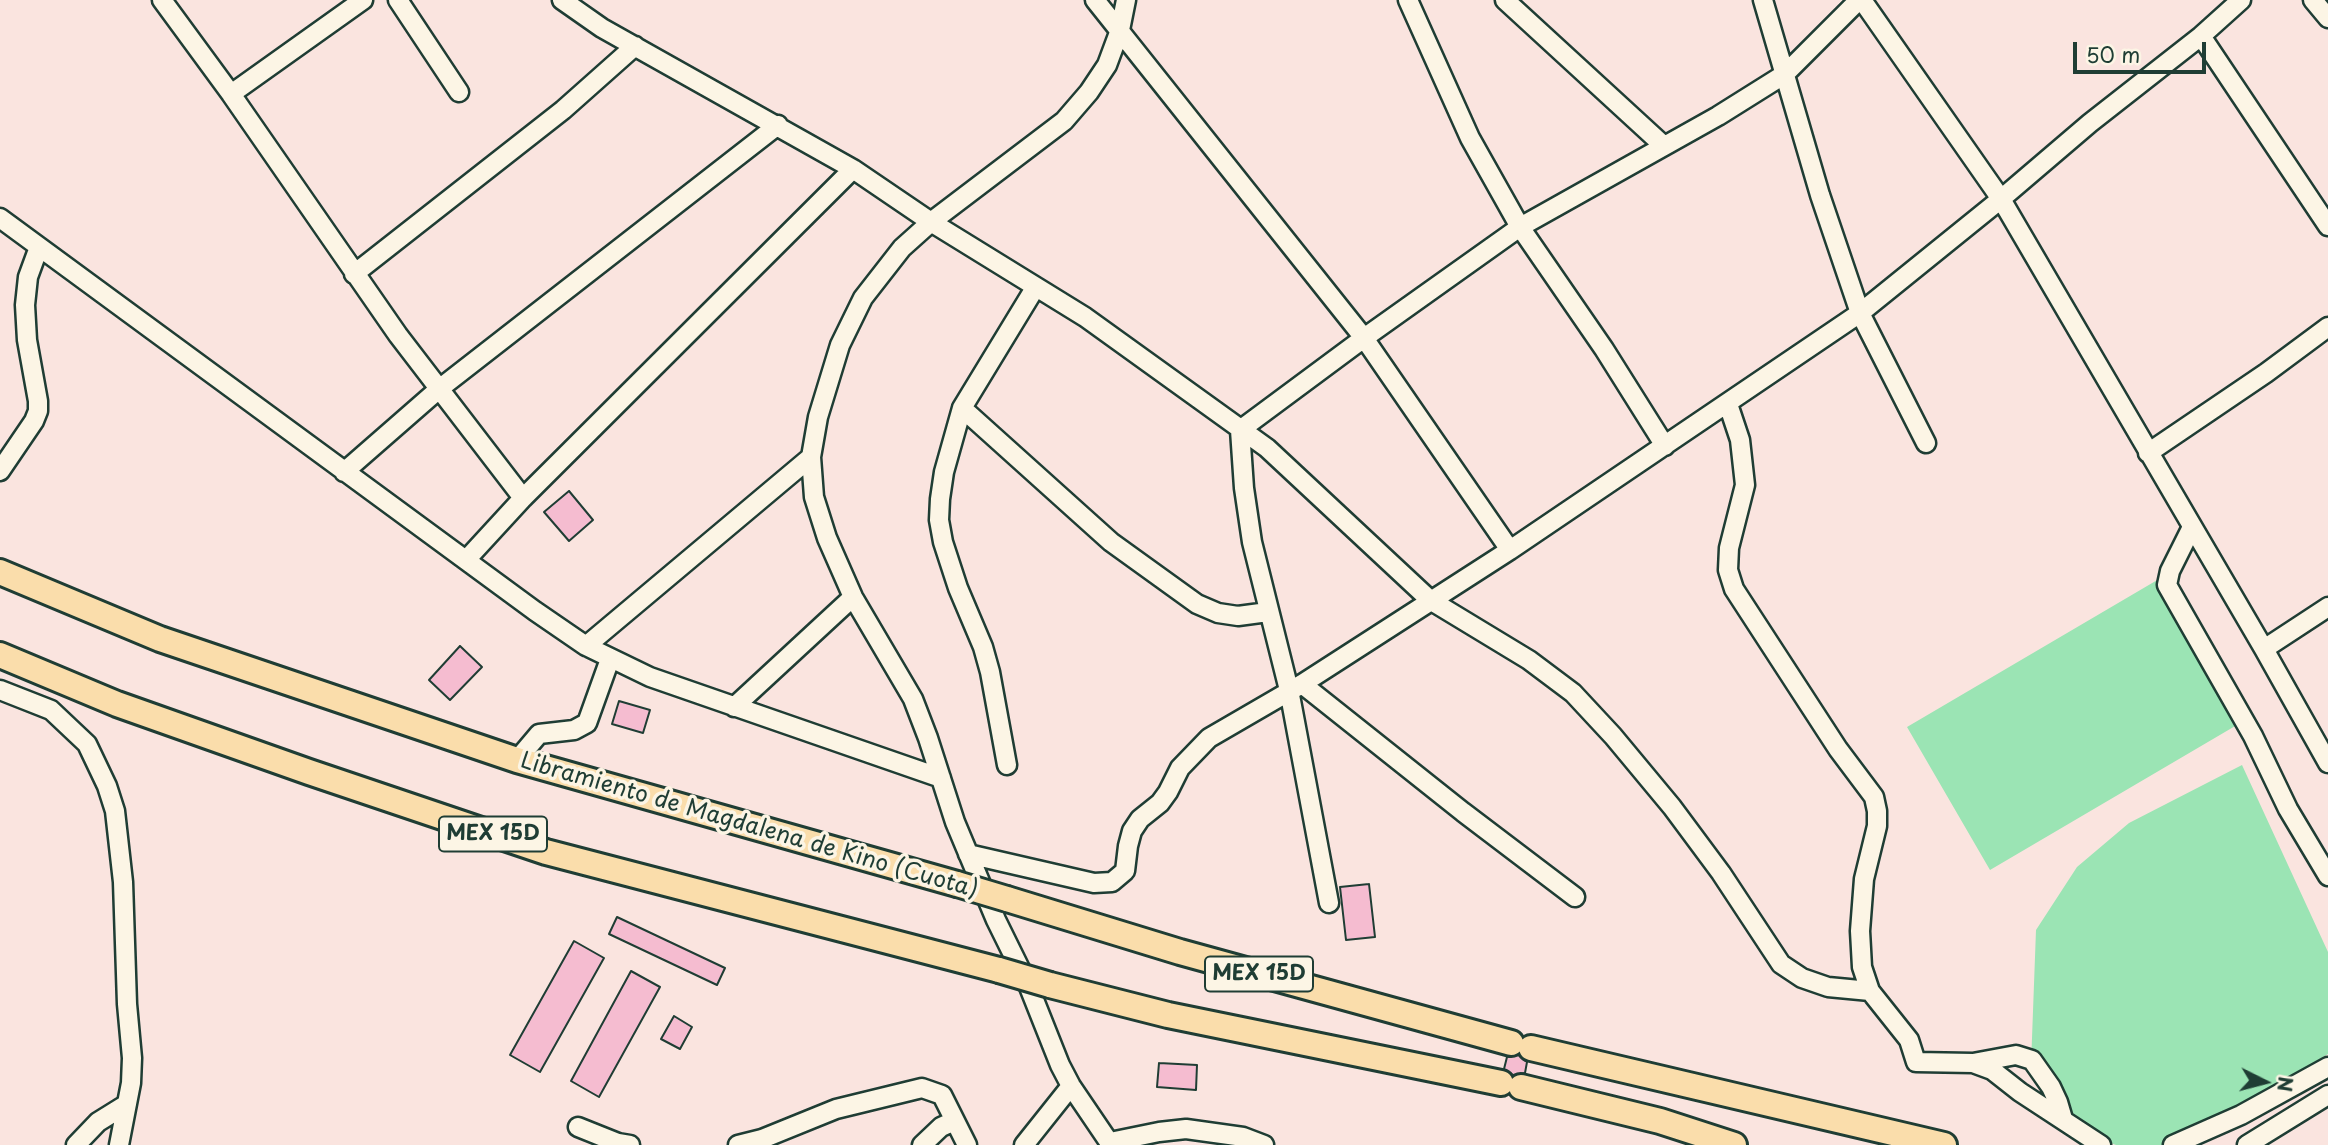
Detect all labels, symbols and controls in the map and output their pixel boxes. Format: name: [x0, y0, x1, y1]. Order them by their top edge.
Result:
scale bar: [2076, 28, 2209, 72]
text: 50 m: [2086, 38, 2140, 70]
street label: Libramiento de Magdalena de Kino (Cuota): [517, 747, 981, 905]
road number: MEX 15D: [439, 816, 547, 852]
road number: MEX 15D: [1205, 956, 1313, 992]
north arrow: [2230, 1047, 2300, 1117]
text: N: [2271, 1075, 2301, 1093]

